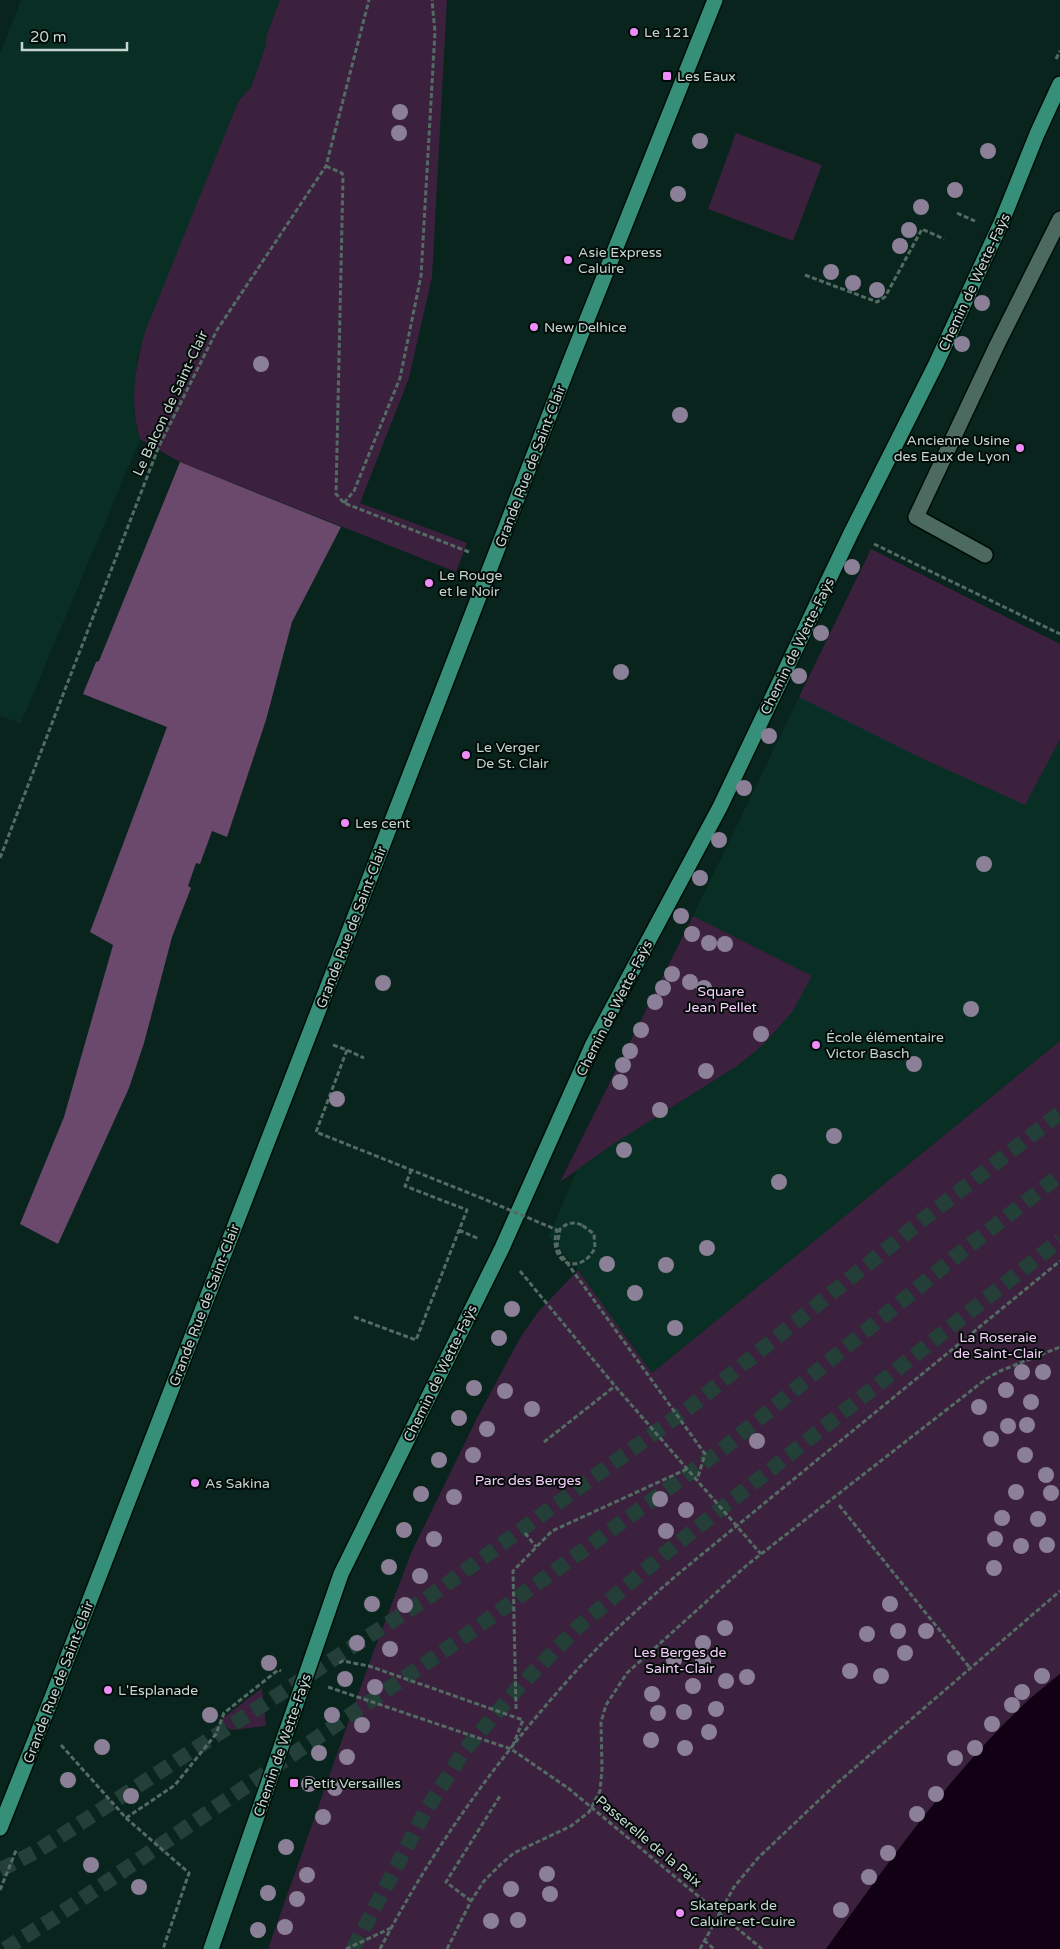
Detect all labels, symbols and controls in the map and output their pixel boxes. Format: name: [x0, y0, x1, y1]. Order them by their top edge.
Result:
scale bar: [22, 20, 128, 52]
place label: Le 121: [644, 24, 690, 41]
marker: Le 121: [628, 26, 640, 38]
text: 20 m: [30, 28, 67, 46]
place label: Les Eaux: [677, 68, 736, 85]
marker: Les Eaux: [661, 70, 673, 82]
street label: Chemin de Wette-Faÿs: [935, 210, 1014, 354]
place label: Asie Express Caluire: [578, 244, 662, 277]
marker: Asie Express Caluire: [562, 254, 574, 266]
place label: New Delhice: [544, 319, 627, 336]
marker: New Delhice: [528, 321, 540, 333]
street label: Le Balcon de Saint-Clair: [129, 327, 212, 479]
street label: Grande Rue de Saint-Clair: [492, 382, 570, 550]
place label: Ancienne Usine des Eaux de Lyon: [894, 432, 1010, 465]
marker: Ancienne Usine des Eaux de Lyon: [1014, 442, 1026, 454]
place label: Le Rouge et le Noir: [439, 567, 502, 600]
street label: Chemin de Wette-Faÿs: [757, 575, 838, 717]
marker: Le Rouge et le Noir: [423, 577, 435, 589]
place label: Le Verger De St. Clair: [476, 739, 549, 772]
marker: Le Verger De St. Clair: [460, 749, 472, 761]
place label: Les cent: [355, 815, 411, 832]
marker: Les cent: [339, 817, 351, 829]
street label: Grande Rue de Saint-Clair: [313, 843, 391, 1011]
street label: Chemin de Wette-Faÿs: [573, 937, 656, 1079]
park label: Square Jean Pellet: [685, 983, 758, 1016]
place label: École élémentaire Victor Basch: [826, 1029, 944, 1062]
marker: École élémentaire Victor Basch: [810, 1039, 822, 1051]
street label: Grande Rue de Saint-Clair: [166, 1221, 244, 1389]
street label: Chemin de Wette-Faÿs: [400, 1302, 481, 1444]
park label: La Roseraie de Saint-Clair: [953, 1329, 1043, 1362]
park label: Parc des Berges: [475, 1472, 582, 1489]
place label: As Sakina: [205, 1475, 270, 1492]
marker: As Sakina: [189, 1477, 201, 1489]
street label: Grande Rue de Saint-Clair: [20, 1598, 98, 1766]
park label: Les Berges de Saint-Clair: [634, 1644, 727, 1677]
street label: Chemin de Wette-Faÿs: [250, 1671, 315, 1819]
place label: L'Esplanade: [118, 1682, 198, 1699]
marker: L'Esplanade: [102, 1684, 114, 1696]
place label: Petit Versailles: [304, 1775, 401, 1792]
marker: Petit Versailles: [288, 1777, 300, 1789]
street label: Passerelle de la Paix: [592, 1792, 705, 1891]
place label: Skatepark de Caluire-et-Cuire: [690, 1897, 796, 1930]
marker: Skatepark de Caluire-et-Cuire: [674, 1907, 686, 1919]

